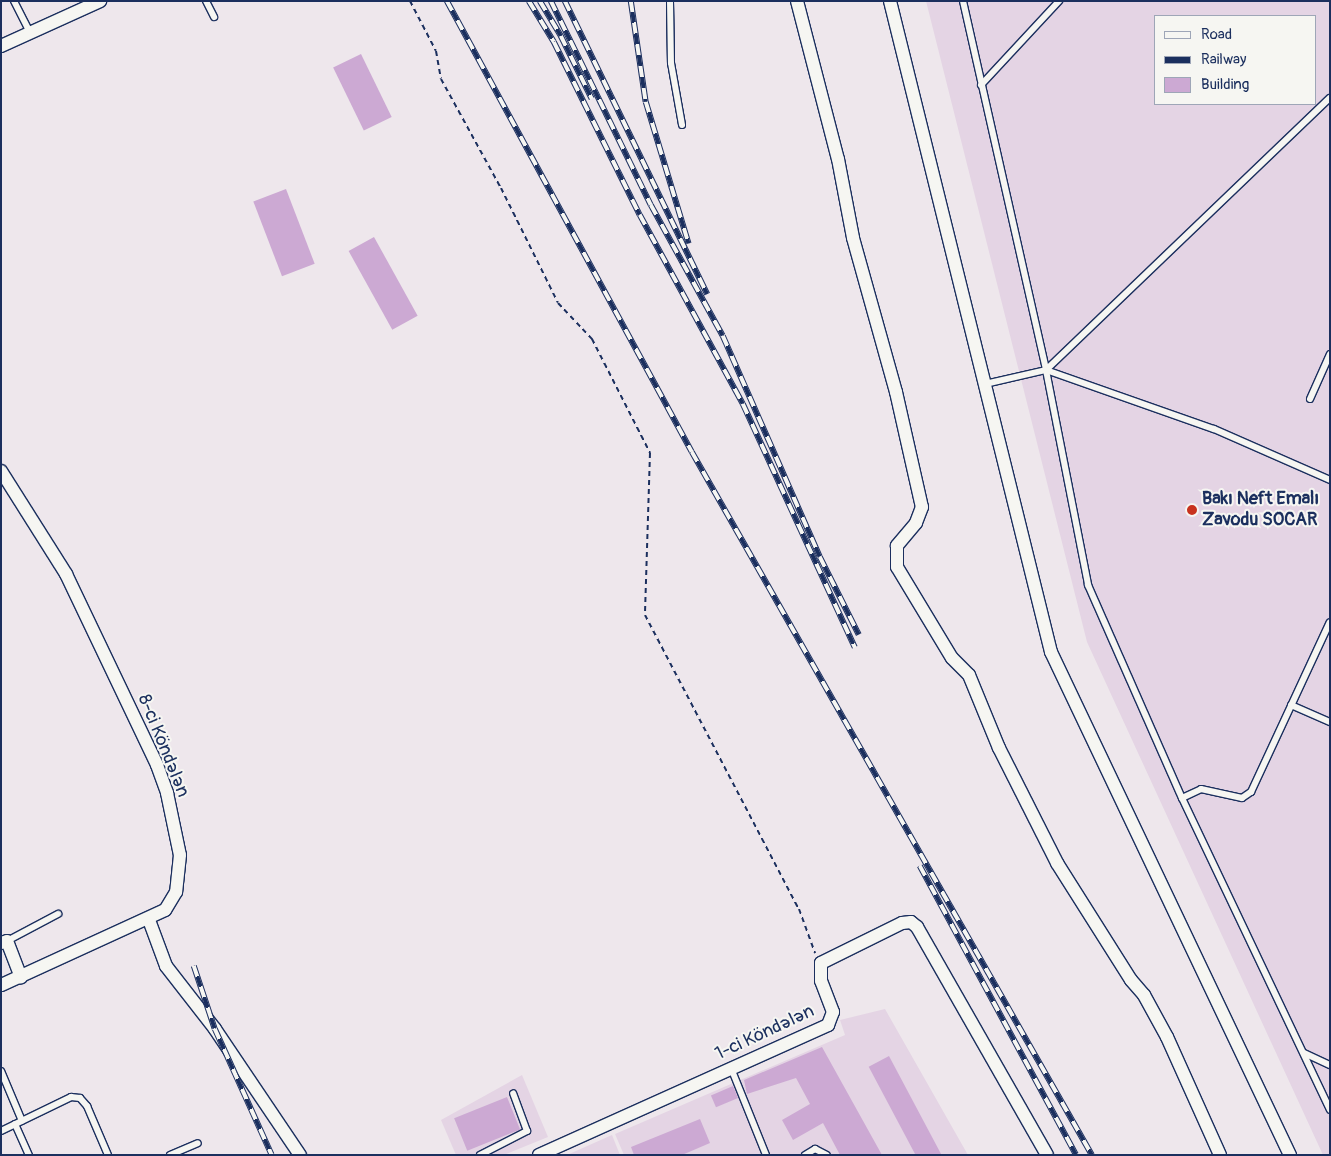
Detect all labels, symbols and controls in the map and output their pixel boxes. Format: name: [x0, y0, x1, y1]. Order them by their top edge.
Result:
legend: [1154, 15, 1316, 105]
text: Road: [1201, 25, 1232, 44]
text: Railway: [1201, 50, 1246, 69]
text: Building: [1201, 75, 1249, 94]
place label: Bakı Neft Emalı Zavodu SOCAR: [1202, 489, 1319, 532]
marker: Bakı Neft Emalı Zavodu SOCAR: [1186, 504, 1198, 516]
street label: 8-ci Köndələn: [133, 692, 193, 800]
street label: 1-ci Köndələn: [712, 1001, 818, 1065]

